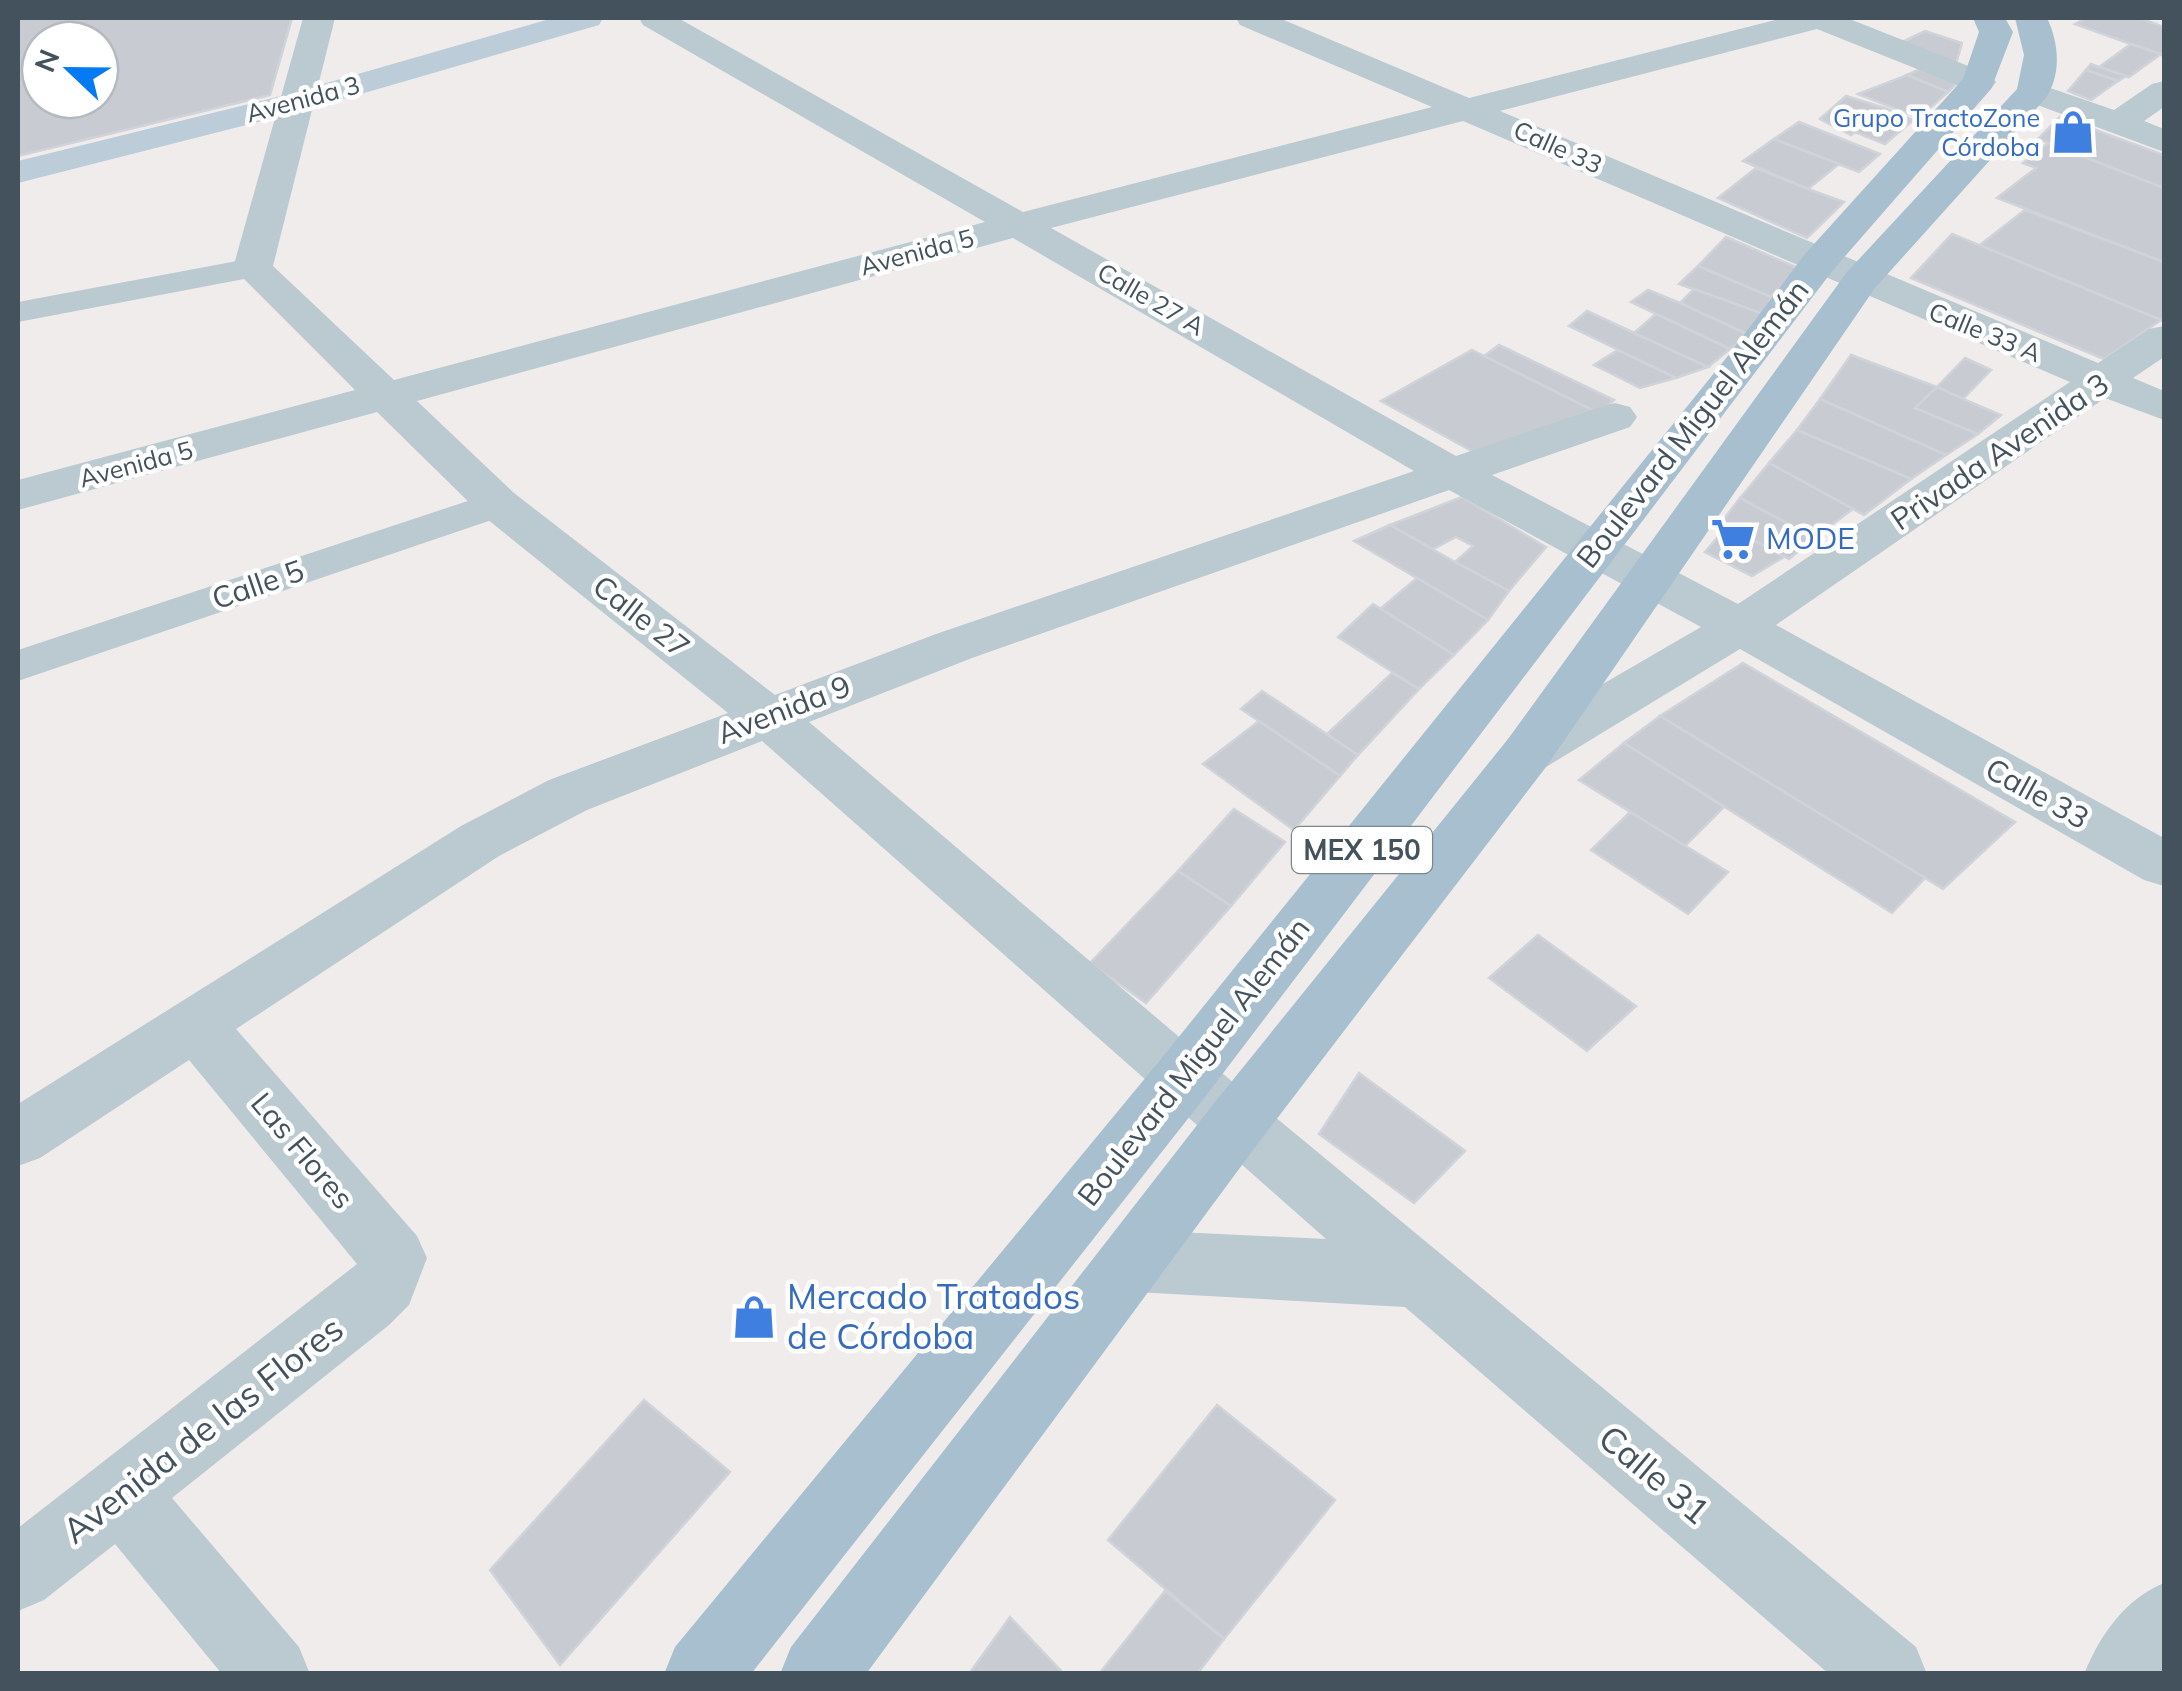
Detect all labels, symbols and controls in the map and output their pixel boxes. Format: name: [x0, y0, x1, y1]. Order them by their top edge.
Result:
north arrow: [20, 20, 120, 120]
text: N: [26, 44, 67, 77]
street label: Avenida 3: [243, 68, 363, 129]
place label: Grupo TractoZone Córdoba: [1833, 102, 2040, 162]
shop icon: Grupo TractoZone Córdoba: [2049, 108, 2097, 156]
street label: Calle 33: [1509, 113, 1607, 180]
street label: Avenida 5: [857, 221, 977, 282]
street label: Calle 27 A: [1092, 255, 1210, 342]
street label: Boulevard Miguel Alemán: [1568, 272, 1817, 575]
street label: Calle 33 A: [1924, 295, 2046, 368]
street label: Privada Avenida 3: [1883, 364, 2116, 538]
street label: Avenida 5: [76, 433, 196, 494]
supermarket icon: MODE: [1709, 515, 1757, 563]
place label: MODE: [1766, 519, 1855, 557]
street label: Calle 5: [207, 551, 309, 617]
street label: Calle 27: [586, 567, 698, 666]
street label: Avenida 9: [712, 666, 856, 752]
street label: Calle 33: [1979, 749, 2096, 837]
road number: MEX 150: [1292, 827, 1432, 873]
street label: Boulevard Miguel Alemán: [1069, 910, 1318, 1213]
street label: Las Flores: [243, 1084, 362, 1216]
place label: Mercado Tratados de Córdoba: [787, 1274, 1080, 1358]
shop icon: Mercado Tratados de Córdoba: [730, 1293, 778, 1341]
street label: Avenida de las Flores: [53, 1306, 351, 1552]
street label: Calle 31: [1590, 1415, 1719, 1533]

